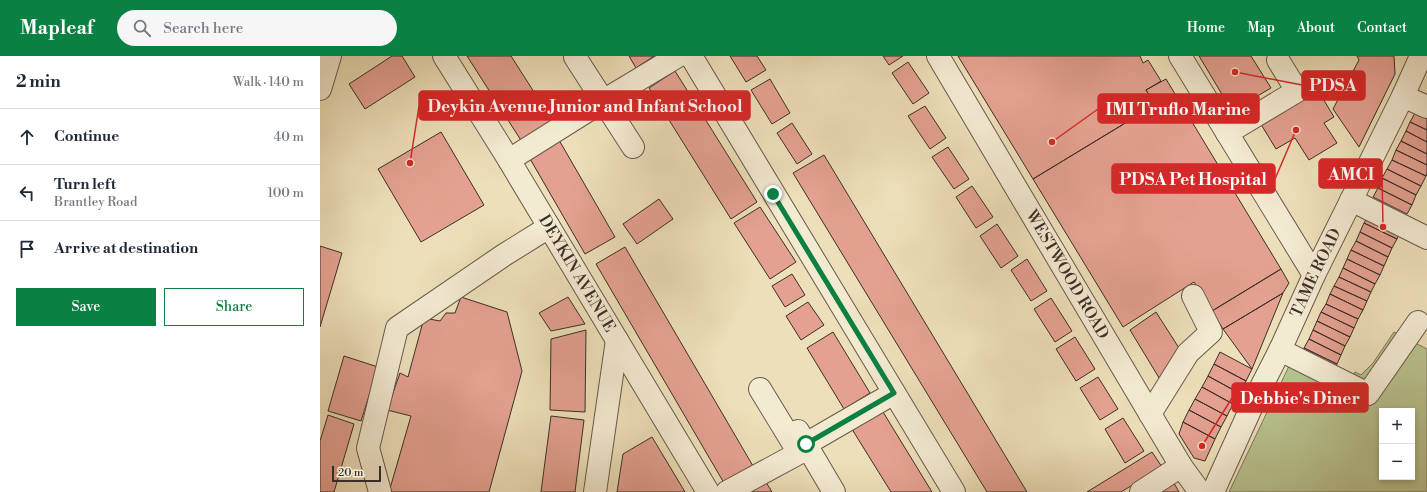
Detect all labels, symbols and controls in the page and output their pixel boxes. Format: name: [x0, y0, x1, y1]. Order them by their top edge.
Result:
search box: [117, 10, 397, 46]
text: Mapleaf: [20, 16, 93, 40]
icon: search: [131, 17, 153, 39]
text: Search here: [163, 19, 243, 38]
text: Home: [1187, 19, 1225, 37]
text: Map: [1247, 19, 1275, 37]
text: About: [1297, 19, 1335, 37]
text: Contact: [1357, 19, 1407, 37]
text: 2 min: [16, 71, 61, 93]
callout: PDSA: [1302, 71, 1365, 100]
text: Walk · 140 m: [233, 74, 304, 90]
text: PDSA: [1309, 75, 1357, 97]
callout: Deykin Avenue Junior and Infant School: [419, 91, 750, 120]
callout: IMI Truflo Marine: [1098, 94, 1259, 123]
text: Deykin Avenue Junior and Infant School: [428, 96, 743, 118]
text: IMI Truflo Marine: [1106, 99, 1250, 121]
icon: ahead: [16, 126, 38, 148]
text: Continue: [54, 127, 119, 146]
text: 40 m: [274, 129, 304, 145]
callout: AMCI: [1319, 159, 1382, 188]
callout: PDSA Pet Hospital: [1112, 164, 1275, 193]
text: AMCI: [1327, 164, 1375, 186]
text: PDSA Pet Hospital: [1119, 169, 1267, 191]
text: Turn left: [54, 175, 116, 194]
icon: left: [16, 182, 38, 204]
text: 100 m: [268, 185, 304, 201]
route end: [764, 185, 782, 203]
text: Brantley Road: [54, 194, 137, 210]
street label: WESTWOOD ROAD: [1021, 206, 1113, 343]
street label: DEYKIN AVENUE: [534, 211, 620, 336]
street label: TAME ROAD: [1286, 225, 1346, 321]
icon: arrive: [16, 238, 38, 260]
text: Arrive at destination: [54, 239, 198, 258]
button: Save: [16, 288, 156, 326]
button: Share: [164, 288, 304, 326]
callout: Debbie's Diner: [1232, 383, 1368, 412]
text: Debbie's Diner: [1240, 388, 1360, 410]
map controls: [1379, 408, 1415, 480]
button: +: [1379, 408, 1415, 444]
route start: [797, 435, 815, 453]
button: −: [1379, 444, 1415, 480]
scale bar: [332, 464, 381, 483]
text: 20 m: [338, 466, 363, 480]

